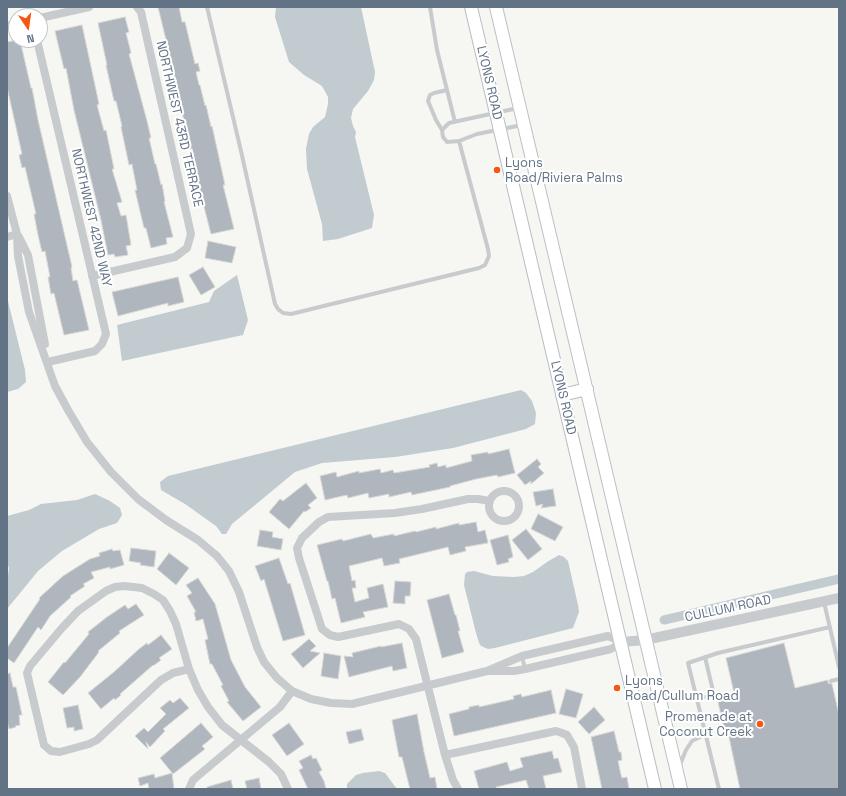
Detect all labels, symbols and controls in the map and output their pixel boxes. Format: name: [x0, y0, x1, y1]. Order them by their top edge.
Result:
north arrow: [8, 8, 48, 48]
text: N: [25, 31, 36, 46]
street label: NORTHWEST 43RD TERRACE: [152, 39, 206, 209]
street label: LYONS ROAD: [473, 45, 505, 121]
street label: NORTHWEST 42ND WAY: [67, 147, 115, 289]
place label: Lyons Road/Riviera Palms: [505, 155, 623, 186]
marker: Lyons Road/Riviera Palms: [492, 165, 502, 175]
street label: LYONS ROAD: [547, 360, 579, 436]
street label: CULLUM ROAD: [683, 592, 773, 626]
place label: Lyons Road/Cullum Road: [625, 673, 739, 704]
marker: Lyons Road/Cullum Road: [612, 683, 622, 693]
place label: Promenade at Coconut Creek: [659, 709, 752, 740]
marker: Promenade at Coconut Creek: [755, 719, 765, 729]

